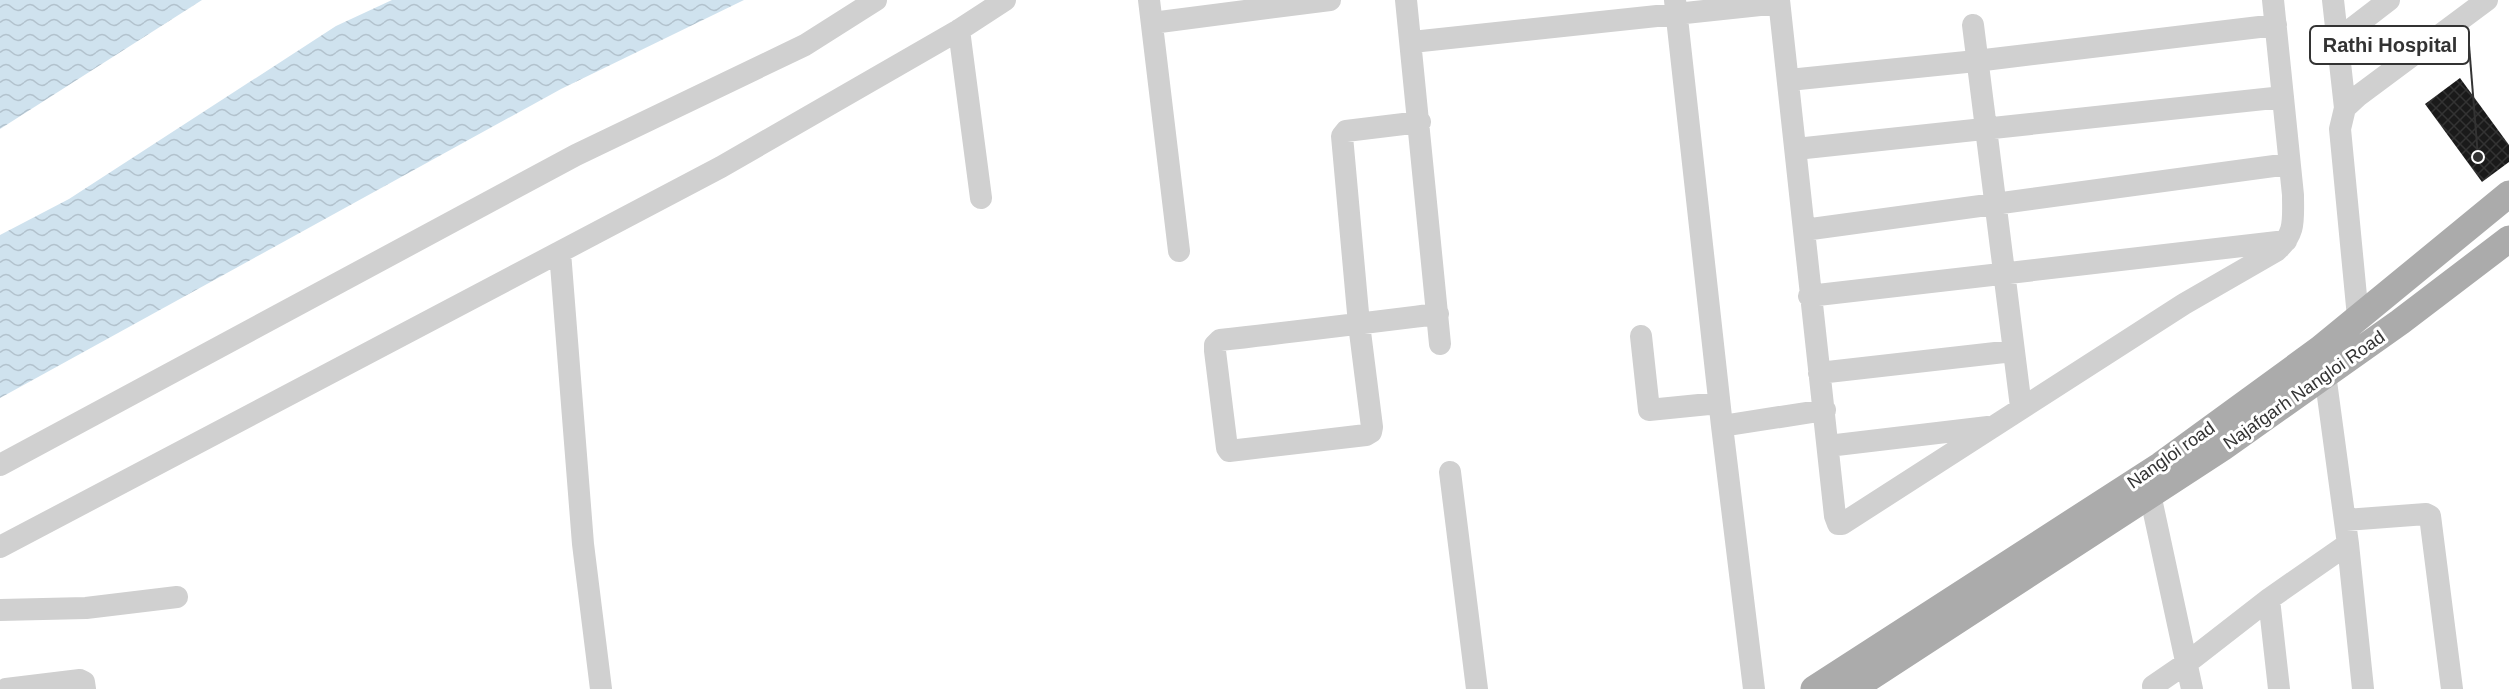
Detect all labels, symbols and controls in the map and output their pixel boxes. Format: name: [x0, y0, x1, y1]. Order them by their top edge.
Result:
callout: Rathi Hospital: [2310, 26, 2469, 64]
text: Rathi Hospital: [2323, 34, 2457, 56]
street label: Najafgarh Nangloi Road: [2220, 327, 2388, 453]
street label: Nangloi road: [2123, 418, 2219, 492]

